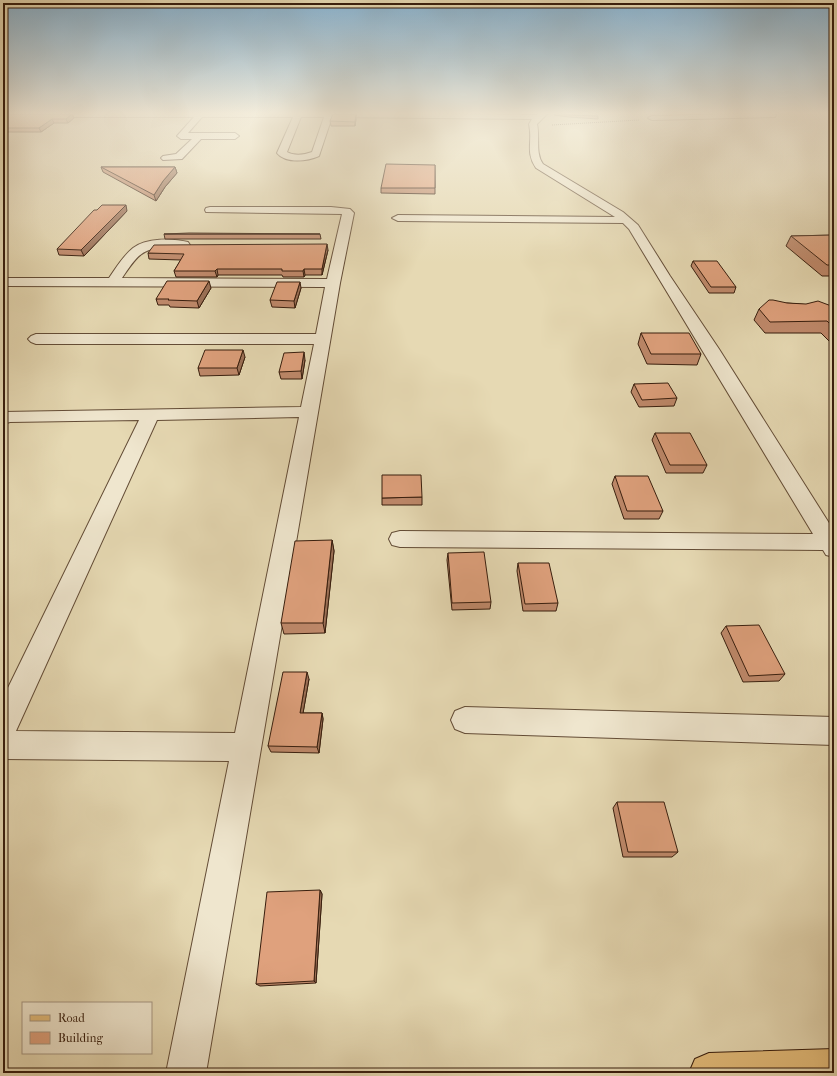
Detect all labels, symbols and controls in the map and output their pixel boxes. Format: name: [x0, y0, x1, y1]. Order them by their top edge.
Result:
legend: [22, 1002, 152, 1054]
text: Road: [58, 1011, 85, 1025]
text: Building: [58, 1031, 103, 1045]

